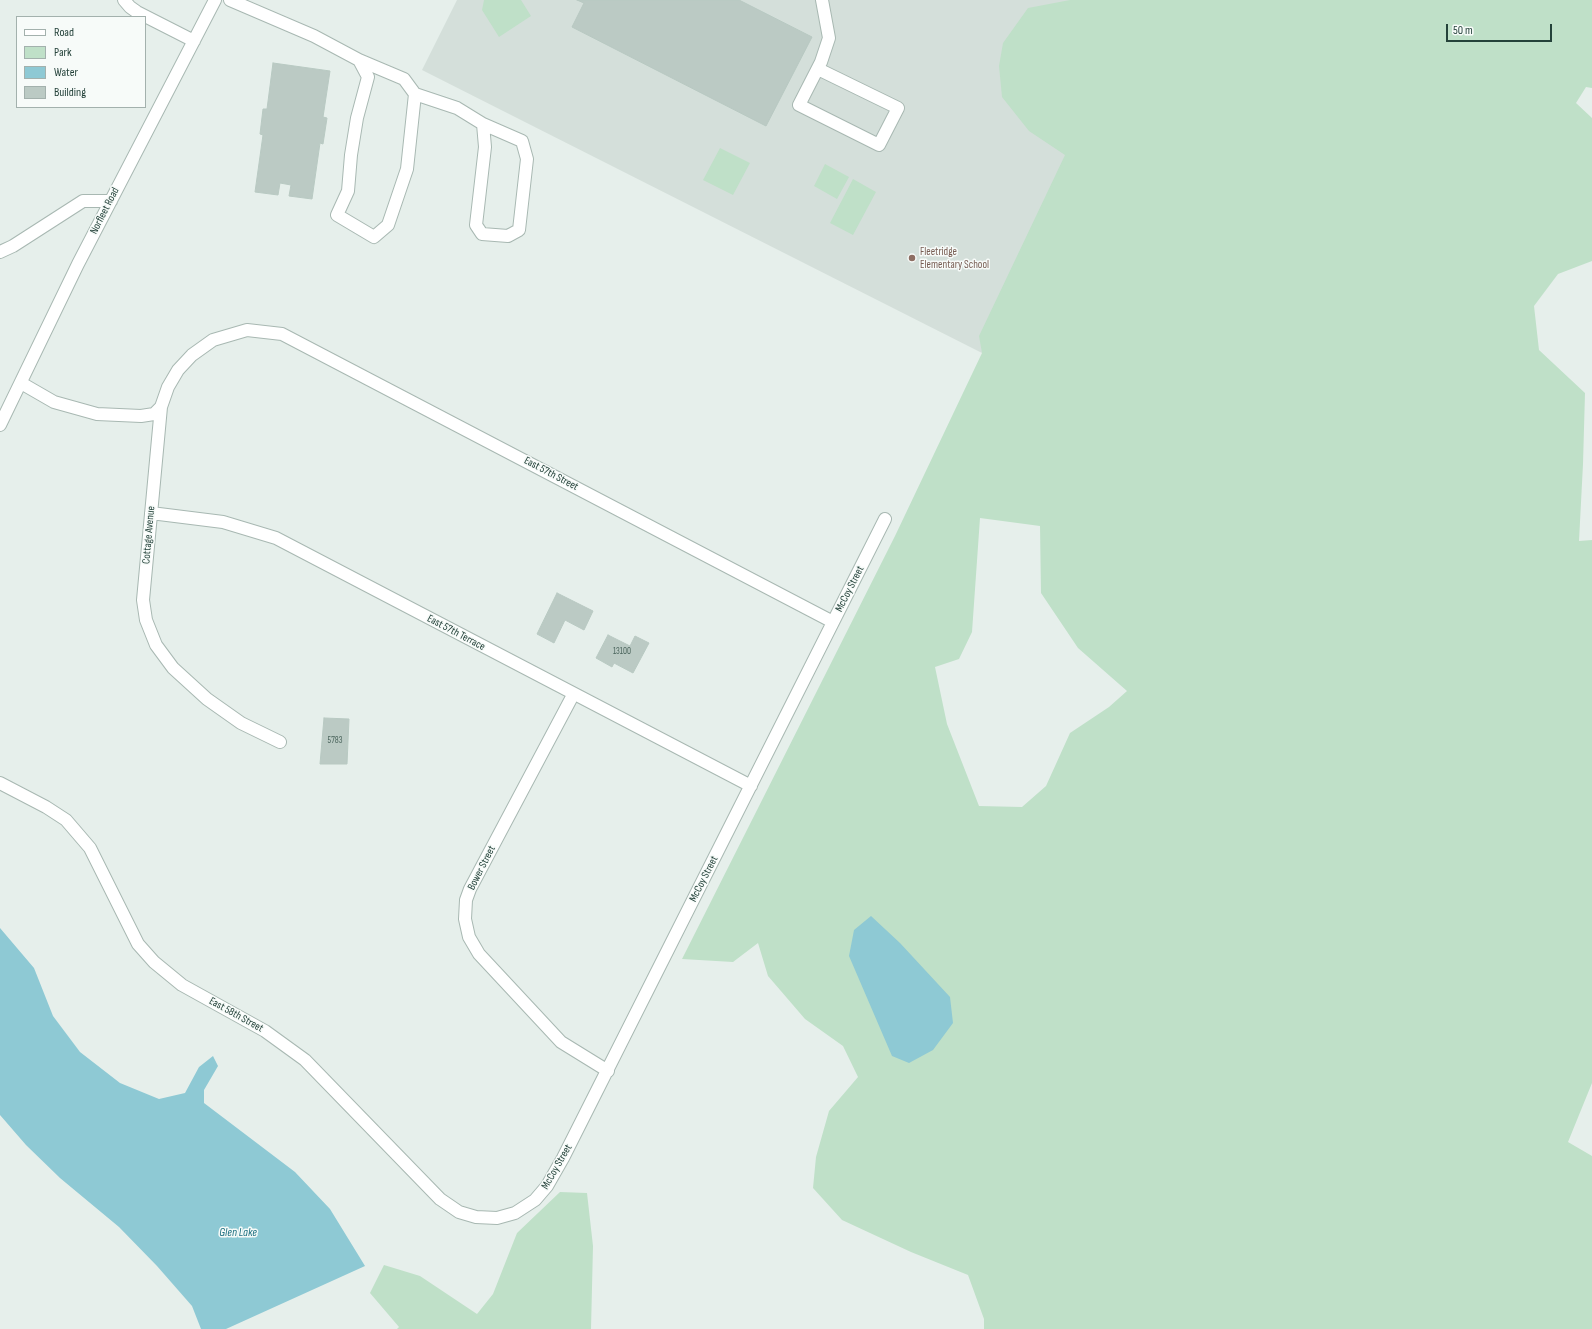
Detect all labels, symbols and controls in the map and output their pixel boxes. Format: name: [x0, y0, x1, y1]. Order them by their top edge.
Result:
legend: [16, 16, 146, 108]
scale bar: [1448, 16, 1554, 42]
text: 50 m: [1453, 23, 1473, 38]
text: Road: [54, 25, 74, 40]
text: Park: [54, 45, 72, 60]
text: Water: [54, 65, 78, 80]
text: Building: [54, 85, 86, 100]
street label: Norfleet Road: [88, 185, 122, 237]
place label: Fleetridge Elementary School: [920, 245, 989, 271]
marker: Fleetridge Elementary School: [907, 253, 917, 263]
street label: East 57th Street: [522, 454, 580, 494]
street label: Cottage Avenue: [140, 505, 158, 565]
street label: McCoy Street: [833, 564, 867, 614]
street label: East 57th Terrace: [425, 612, 487, 654]
house number: 13100: [613, 647, 631, 657]
house number: 5783: [328, 736, 342, 746]
street label: Bower Street: [465, 844, 499, 892]
street label: McCoy Street: [687, 854, 721, 904]
street label: East 58th Street: [207, 995, 265, 1035]
street label: McCoy Street: [539, 1142, 575, 1192]
water label: Glen Lake: [219, 1226, 257, 1240]

